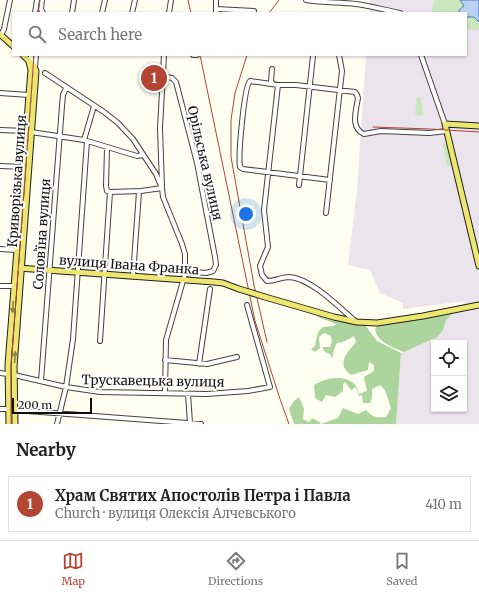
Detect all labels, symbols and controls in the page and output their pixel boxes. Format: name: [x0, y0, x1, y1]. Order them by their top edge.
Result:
search box: [12, 12, 467, 56]
icon: search: [26, 23, 48, 45]
text: Search here: [58, 25, 142, 44]
pin: 1: [141, 63, 167, 93]
street label: Орільська вулиця: [184, 104, 227, 222]
street label: Криворізька вулиця: [4, 114, 30, 248]
street label: Соловʼїна вулиця: [30, 178, 54, 290]
your location: [236, 204, 256, 224]
street label: вулиця Івана Франка: [58, 252, 200, 278]
one-way arrow: [9, 301, 16, 313]
map controls: [431, 340, 467, 412]
button: locate: [431, 340, 467, 376]
one-way arrow: [11, 351, 18, 363]
street label: Трускавецька вулиця: [81, 371, 225, 391]
button: layers: [431, 376, 467, 412]
scale bar: [12, 396, 92, 415]
text: 200 m: [18, 398, 52, 412]
text: Nearby: [16, 439, 76, 461]
text: Храм Святих Апостолів Петра і Павла: [55, 486, 351, 505]
text: 1: [27, 496, 33, 513]
text: 410 m: [425, 496, 462, 513]
text: Church · вулиця Олексія Алчевського: [55, 505, 296, 522]
tab: Map: [62, 550, 85, 588]
tab: Directions: [208, 550, 263, 588]
tab: Saved: [386, 550, 417, 588]

